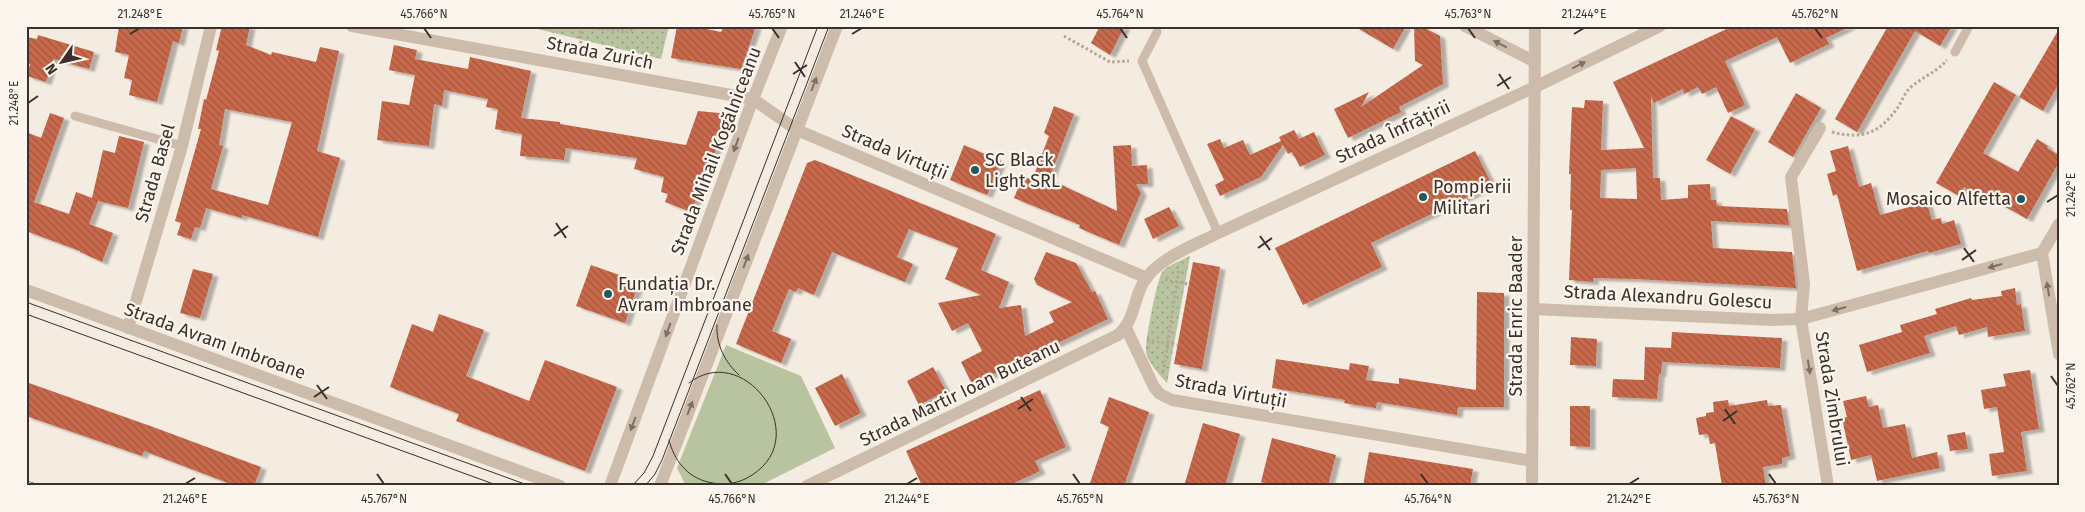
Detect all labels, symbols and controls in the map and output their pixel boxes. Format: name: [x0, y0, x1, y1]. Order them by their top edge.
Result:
text: 21.248°E: [117, 7, 163, 21]
text: 45.766°N: [400, 7, 448, 21]
text: 45.765°N: [749, 7, 795, 21]
text: 21.246°E: [840, 7, 884, 21]
text: 45.764°N: [1096, 7, 1144, 21]
text: 45.763°N: [1445, 7, 1491, 21]
text: 21.244°E: [1562, 7, 1606, 21]
text: 45.762°N: [1792, 7, 1838, 21]
street label: Strada Zurich: [545, 32, 655, 74]
north arrow: [38, 38, 88, 88]
one-way arrow: [1493, 40, 1507, 48]
street label: Strada Mihail Kogălniceanu: [666, 44, 766, 258]
text: N: [42, 60, 61, 78]
one-way arrow: [1571, 61, 1586, 70]
one-way arrow: [811, 77, 819, 92]
text: 21.248°E: [7, 80, 21, 126]
street label: Strada Înfrățirii: [1332, 96, 1454, 169]
street label: Strada Virtuții: [838, 120, 951, 185]
street label: Strada Basel: [130, 121, 180, 225]
one-way arrow: [732, 138, 740, 153]
place label: SC Black Light SRL: [985, 149, 1060, 192]
marker: SC Black Light SRL: [969, 164, 981, 176]
text: 21.242°E: [2064, 173, 2078, 217]
place label: Pompierii Militari: [1433, 176, 1512, 219]
place label: Mosaico Alfetta: [1886, 188, 2011, 210]
marker: Pompierii Militari: [1417, 191, 1429, 203]
marker: Mosaico Alfetta: [2015, 193, 2027, 205]
street label: Strada Enric Baader: [1505, 235, 1527, 397]
one-way arrow: [743, 254, 750, 269]
one-way arrow: [1988, 262, 2003, 270]
place label: Fundația Dr. Avram Imbroane: [618, 273, 752, 316]
street label: Strada Alexandru Golescu: [1563, 281, 1773, 313]
one-way arrow: [2044, 281, 2052, 297]
marker: Fundația Dr. Avram Imbroane: [602, 288, 614, 300]
street label: Strada Avram Imbroane: [121, 298, 309, 384]
one-way arrow: [1831, 305, 1846, 313]
one-way arrow: [664, 323, 671, 338]
street label: Strada Zimbrului: [1810, 330, 1854, 468]
street label: Strada Martir Ioan Buteanu: [856, 335, 1064, 451]
one-way arrow: [1806, 359, 1814, 375]
text: 45.762°N: [2064, 363, 2078, 409]
street label: Strada Virtuții: [1173, 369, 1289, 414]
one-way arrow: [686, 400, 694, 415]
one-way arrow: [629, 417, 637, 432]
text: 21.246°E: [163, 492, 207, 506]
text: 45.767°N: [361, 492, 407, 506]
text: 45.766°N: [708, 492, 756, 506]
text: 21.244°E: [885, 492, 929, 506]
text: 45.765°N: [1057, 492, 1103, 506]
text: 45.764°N: [1404, 492, 1452, 506]
text: 21.242°E: [1607, 492, 1651, 506]
text: 45.763°N: [1753, 492, 1799, 506]

